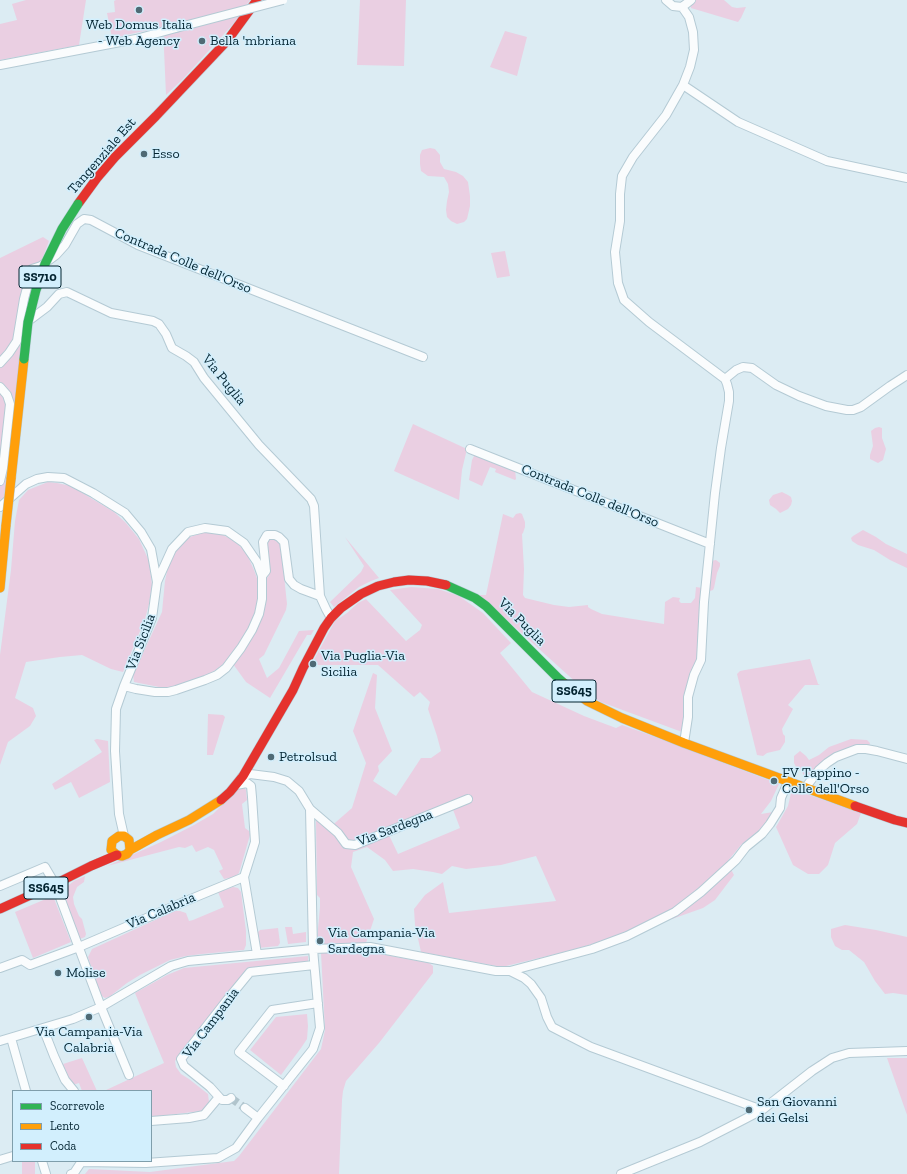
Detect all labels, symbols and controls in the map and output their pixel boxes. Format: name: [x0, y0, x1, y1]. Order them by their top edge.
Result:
marker: Web Domus Italia - Web Agency: [134, 5, 144, 15]
place label: Web Domus Italia - Web Agency: [86, 17, 192, 50]
place label: Bella 'mbriana: [210, 33, 296, 49]
marker: Bella 'mbriana: [197, 36, 207, 46]
street label: Tangenziale Est: [64, 114, 140, 198]
place label: Esso: [152, 146, 180, 162]
marker: Esso: [139, 149, 149, 159]
street label: Contrada Colle dell'Orso: [112, 225, 254, 297]
road number: SS710: [19, 266, 61, 288]
street label: Via Puglia: [198, 351, 250, 409]
street label: Contrada Colle dell'Orso: [519, 461, 661, 531]
street label: Via Puglia: [495, 595, 549, 649]
street label: Via Sicilia: [123, 612, 159, 672]
place label: Via Puglia-Via Sicilia: [321, 648, 405, 680]
marker: Via Puglia-Via Sicilia: [308, 659, 318, 669]
road number: SS645: [552, 680, 596, 702]
place label: Petrolsud: [279, 749, 337, 765]
marker: Petrolsud: [266, 752, 276, 762]
place label: FV Tappino - Colle dell'Orso: [782, 765, 869, 798]
marker: FV Tappino - Colle dell'Orso: [769, 776, 779, 786]
street label: Via Sardegna: [355, 806, 435, 850]
road number: SS645: [24, 877, 68, 899]
street label: Via Calabria: [124, 889, 198, 933]
place label: Via Campania-Via Sardegna: [328, 925, 435, 958]
marker: Via Campania-Via Sardegna: [315, 936, 325, 946]
place label: Molise: [66, 965, 106, 981]
marker: Molise: [53, 968, 63, 978]
street label: Via Campania: [179, 985, 243, 1061]
marker: Via Campania-Via Calabria: [84, 1012, 94, 1022]
place label: Via Campania-Via Calabria: [35, 1024, 143, 1056]
legend: [12, 1090, 152, 1162]
place label: San Giovanni dei Gelsi: [757, 1094, 837, 1126]
text: Scorrevole: [50, 1099, 105, 1113]
marker: San Giovanni dei Gelsi: [744, 1105, 754, 1115]
text: Lento: [50, 1119, 80, 1133]
text: Coda: [50, 1139, 76, 1153]

